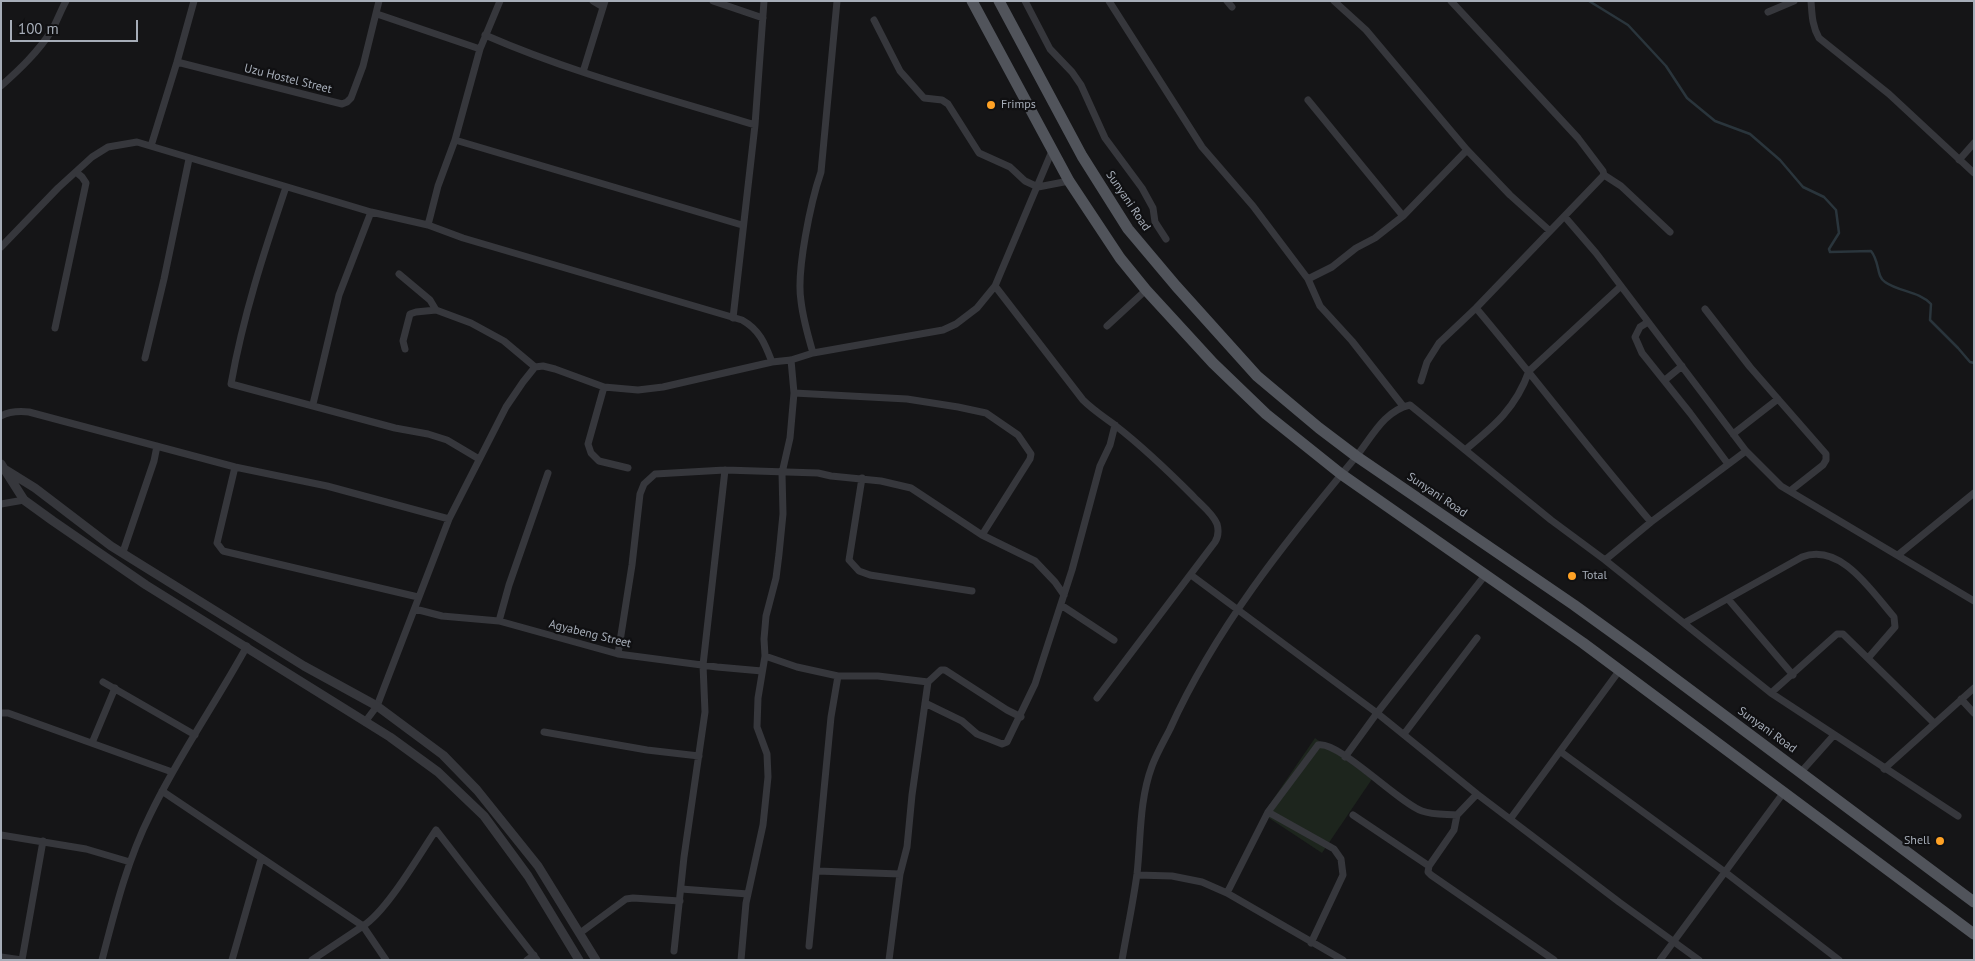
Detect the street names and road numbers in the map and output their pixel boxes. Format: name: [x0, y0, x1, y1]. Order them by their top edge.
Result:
street label: Uzu Hostel Street: [243, 61, 333, 97]
street label: Sunyani Road: [1103, 168, 1153, 234]
street label: Sunyani Road: [1404, 470, 1470, 520]
street label: Agyabeng Street: [547, 617, 633, 651]
street label: Sunyani Road: [1735, 704, 1799, 756]

